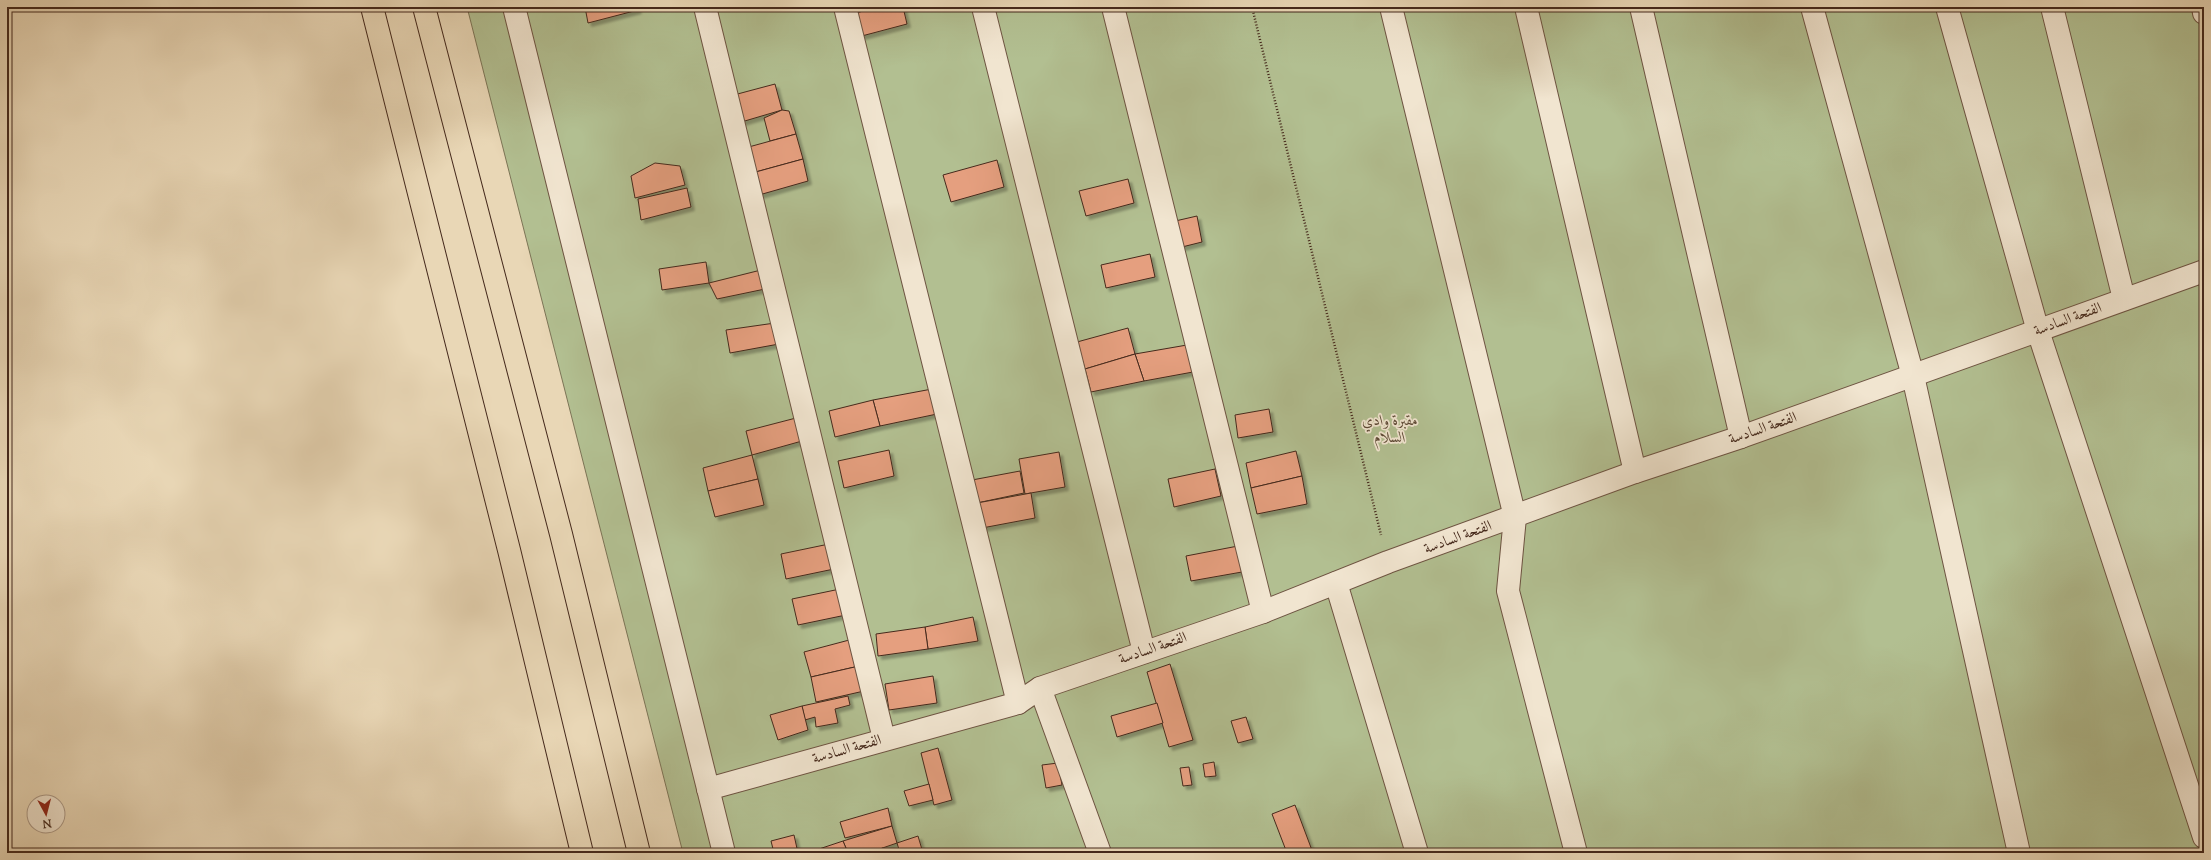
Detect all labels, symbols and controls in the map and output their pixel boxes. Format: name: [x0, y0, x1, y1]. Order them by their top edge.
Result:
street label: الفتحة السادسة: [2031, 298, 2105, 342]
street label: الفتحة السادسة: [1726, 408, 1800, 450]
park label: مقبرة وادي السلام: [1362, 411, 1418, 450]
street label: الفتحة السادسة: [1421, 516, 1495, 560]
street label: الفتحة السادسة: [1116, 628, 1190, 670]
street label: الفتحة السادسة: [810, 730, 884, 770]
north arrow: [26, 794, 66, 834]
text: N: [42, 814, 53, 831]

